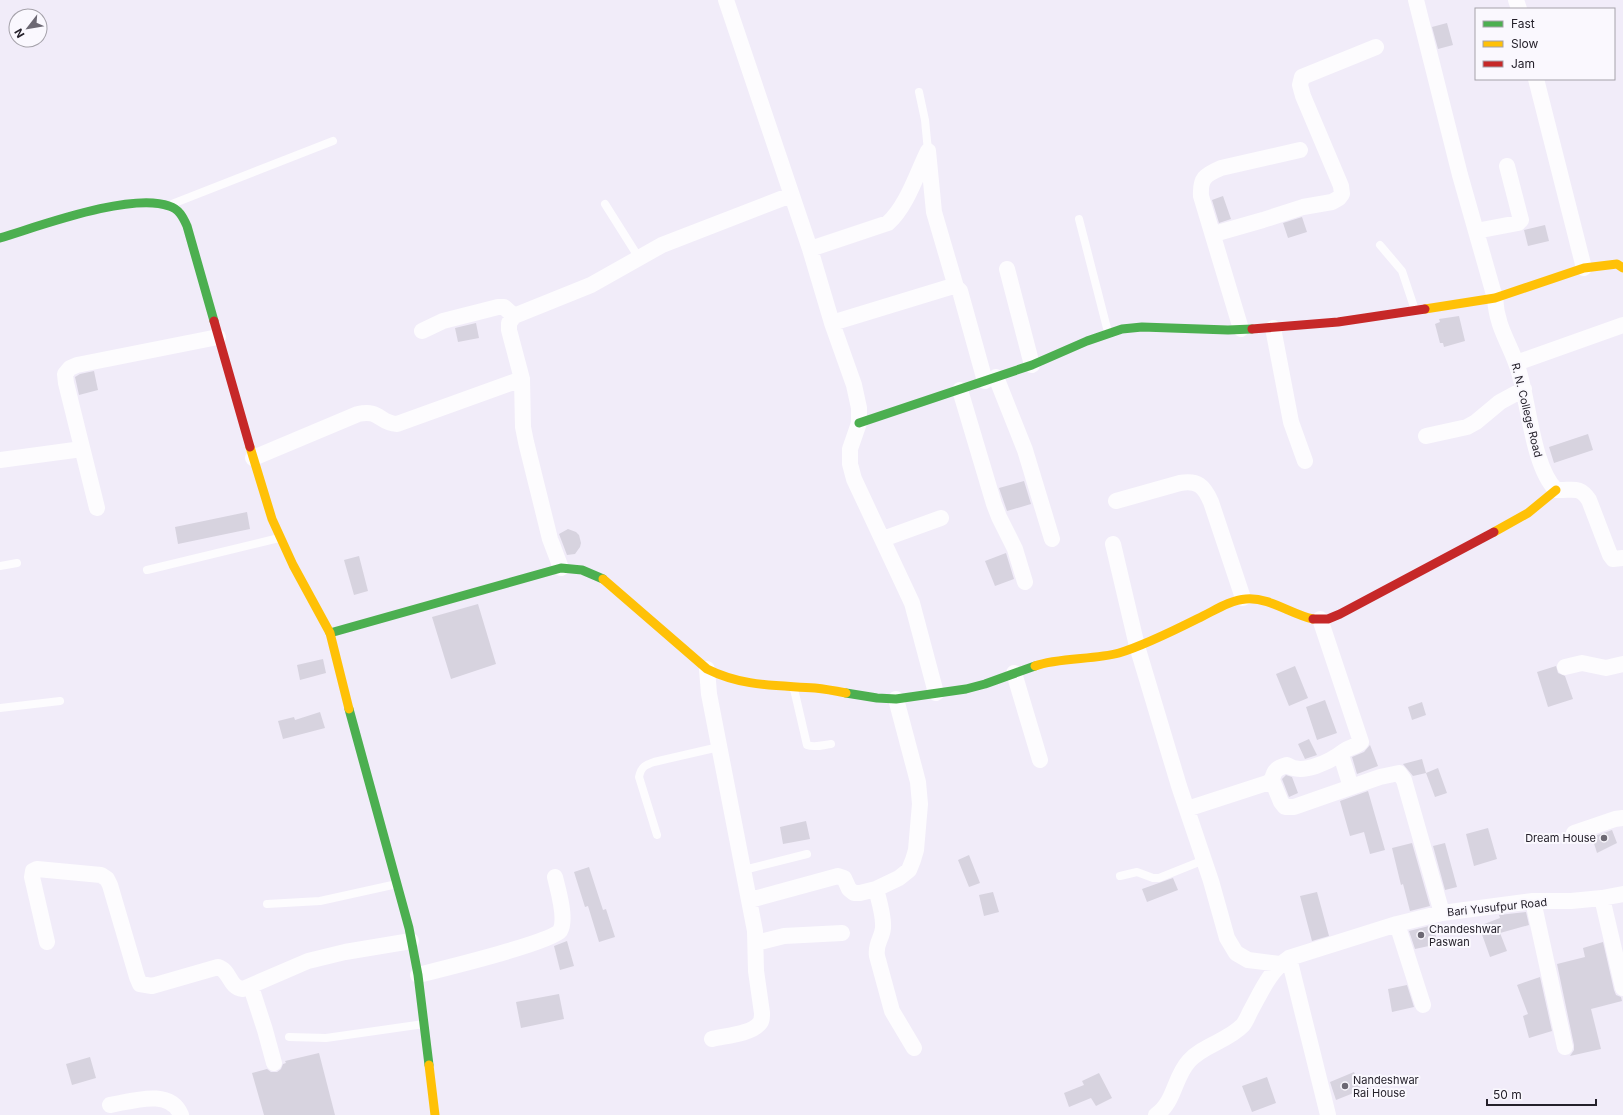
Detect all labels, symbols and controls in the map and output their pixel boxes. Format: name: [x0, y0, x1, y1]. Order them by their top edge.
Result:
north arrow: [8, 8, 48, 48]
legend: [1475, 8, 1615, 80]
text: Fast: [1511, 16, 1535, 31]
text: N: [11, 26, 28, 40]
text: Slow: [1511, 36, 1539, 51]
text: Jam: [1511, 56, 1535, 71]
street label: R. N. College Road: [1508, 361, 1546, 459]
place label: Dream House: [1525, 831, 1596, 845]
marker: Dream House: [1599, 833, 1609, 843]
street label: Bari Yusufpur Road: [1446, 895, 1548, 919]
place label: Chandeshwar Paswan: [1429, 922, 1501, 949]
marker: Chandeshwar Paswan: [1416, 930, 1426, 940]
place label: Nandeshwar Rai House: [1353, 1073, 1419, 1100]
marker: Nandeshwar Rai House: [1340, 1081, 1350, 1091]
scale bar: [1487, 1081, 1596, 1107]
text: 50 m: [1493, 1087, 1522, 1102]

